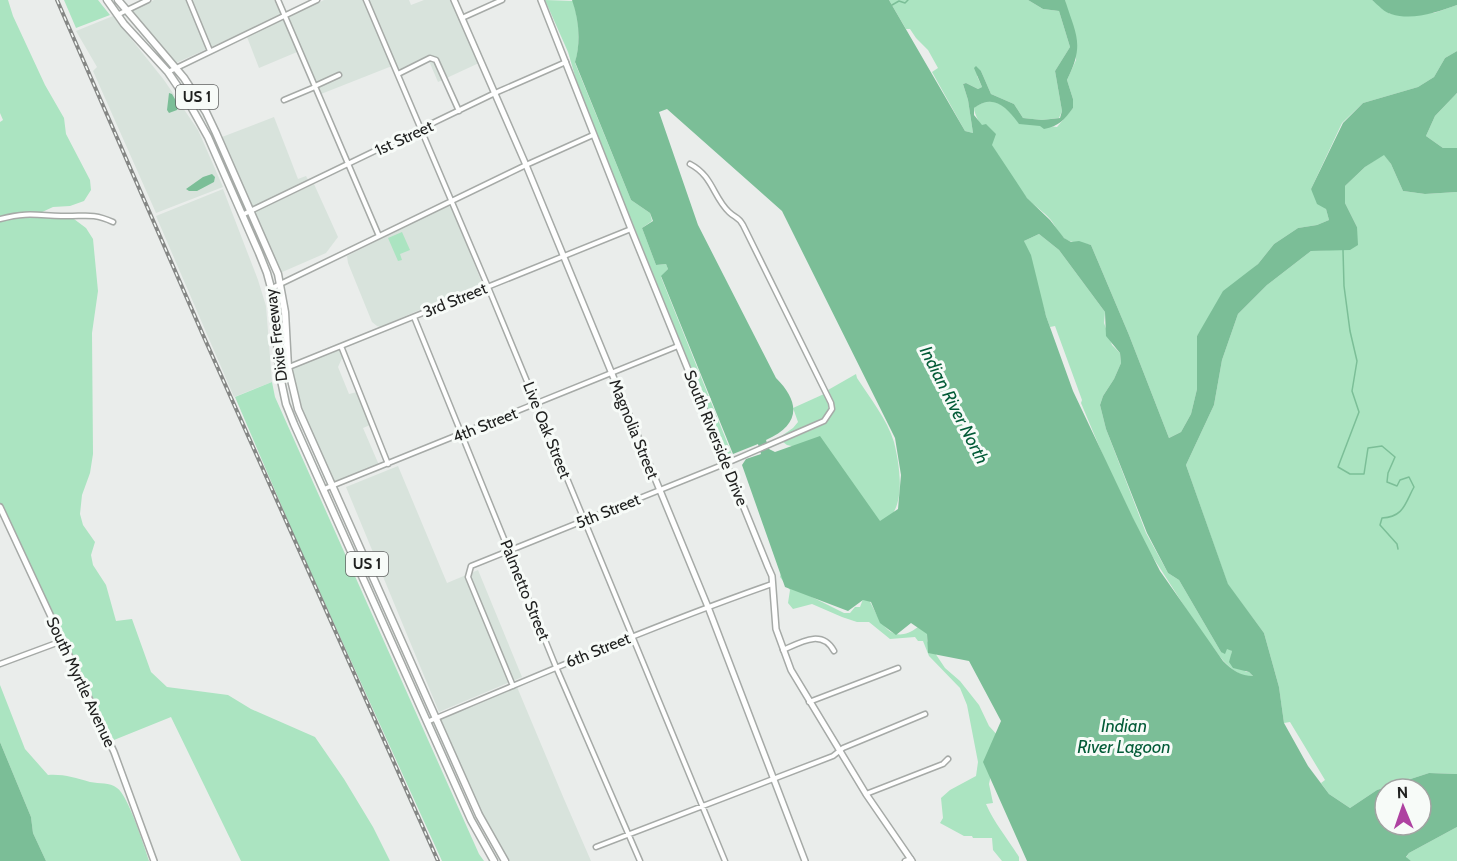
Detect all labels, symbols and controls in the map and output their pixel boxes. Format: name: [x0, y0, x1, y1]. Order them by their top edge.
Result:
road number: US 1: [176, 85, 218, 109]
street label: 1st Street: [372, 116, 437, 160]
street label: 3rd Street: [420, 278, 490, 321]
street label: Dixie Freeway: [261, 287, 291, 383]
water label: Indian River North: [915, 342, 993, 468]
street label: South Riverside Drive: [680, 367, 752, 509]
street label: Magnolia Street: [605, 376, 663, 482]
street label: Live Oak Street: [519, 379, 575, 482]
street label: 4th Street: [450, 403, 521, 447]
street label: 5th Street: [573, 489, 643, 532]
street label: Palmetto Street: [496, 537, 554, 644]
road number: US 1: [346, 552, 388, 576]
street label: South Myrtle Avenue: [42, 614, 120, 750]
street label: 6th Street: [563, 628, 634, 672]
water label: Indian River Lagoon: [1077, 715, 1171, 758]
north arrow: [1373, 777, 1433, 837]
text: N: [1397, 783, 1408, 802]

